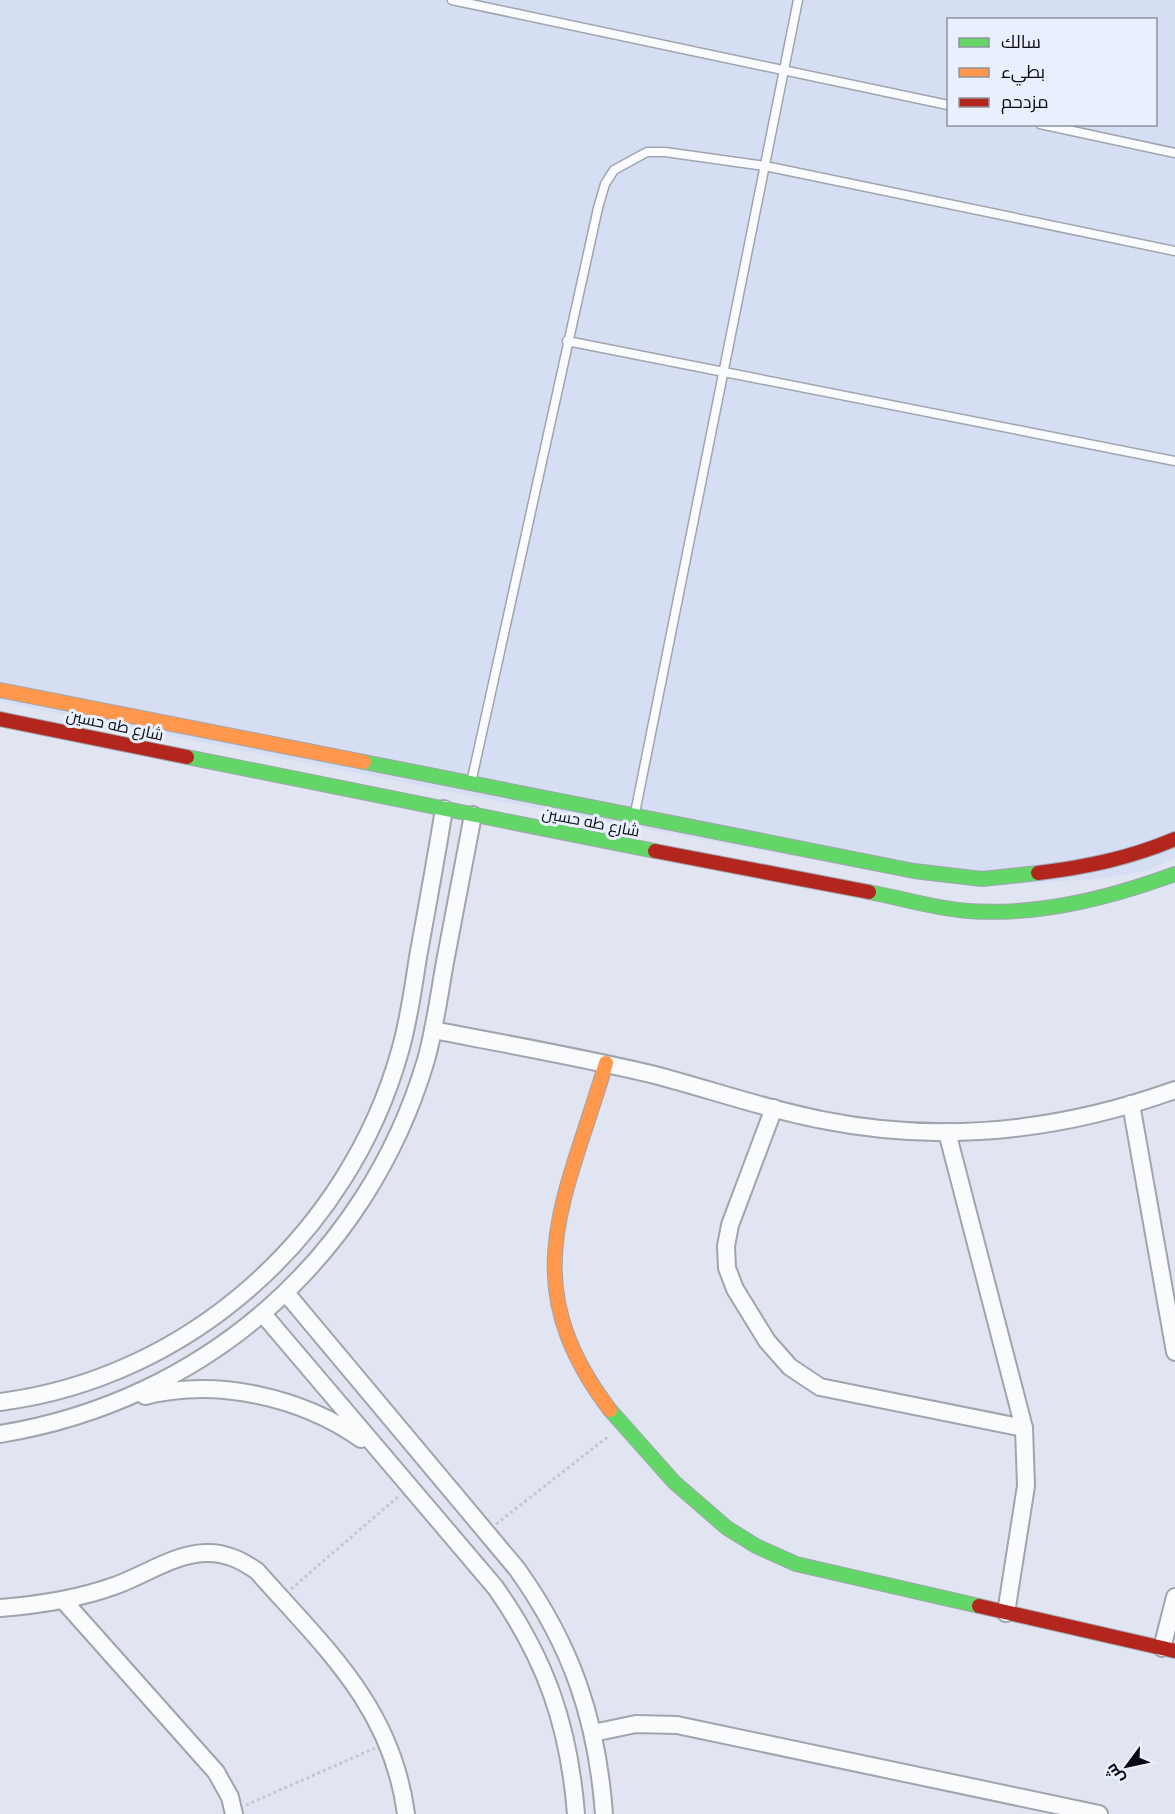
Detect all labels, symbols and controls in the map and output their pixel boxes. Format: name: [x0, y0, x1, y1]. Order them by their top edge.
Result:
legend: [947, 18, 1157, 126]
text: سالك: [1001, 31, 1041, 53]
text: بطيء: [1001, 61, 1045, 86]
text: مزدحم: [1001, 91, 1049, 114]
street label: شارع طه حسين: [64, 705, 165, 747]
street label: شارع طه حسين: [540, 803, 641, 843]
north arrow: [1097, 1736, 1157, 1796]
text: ش: [1101, 1760, 1128, 1788]

